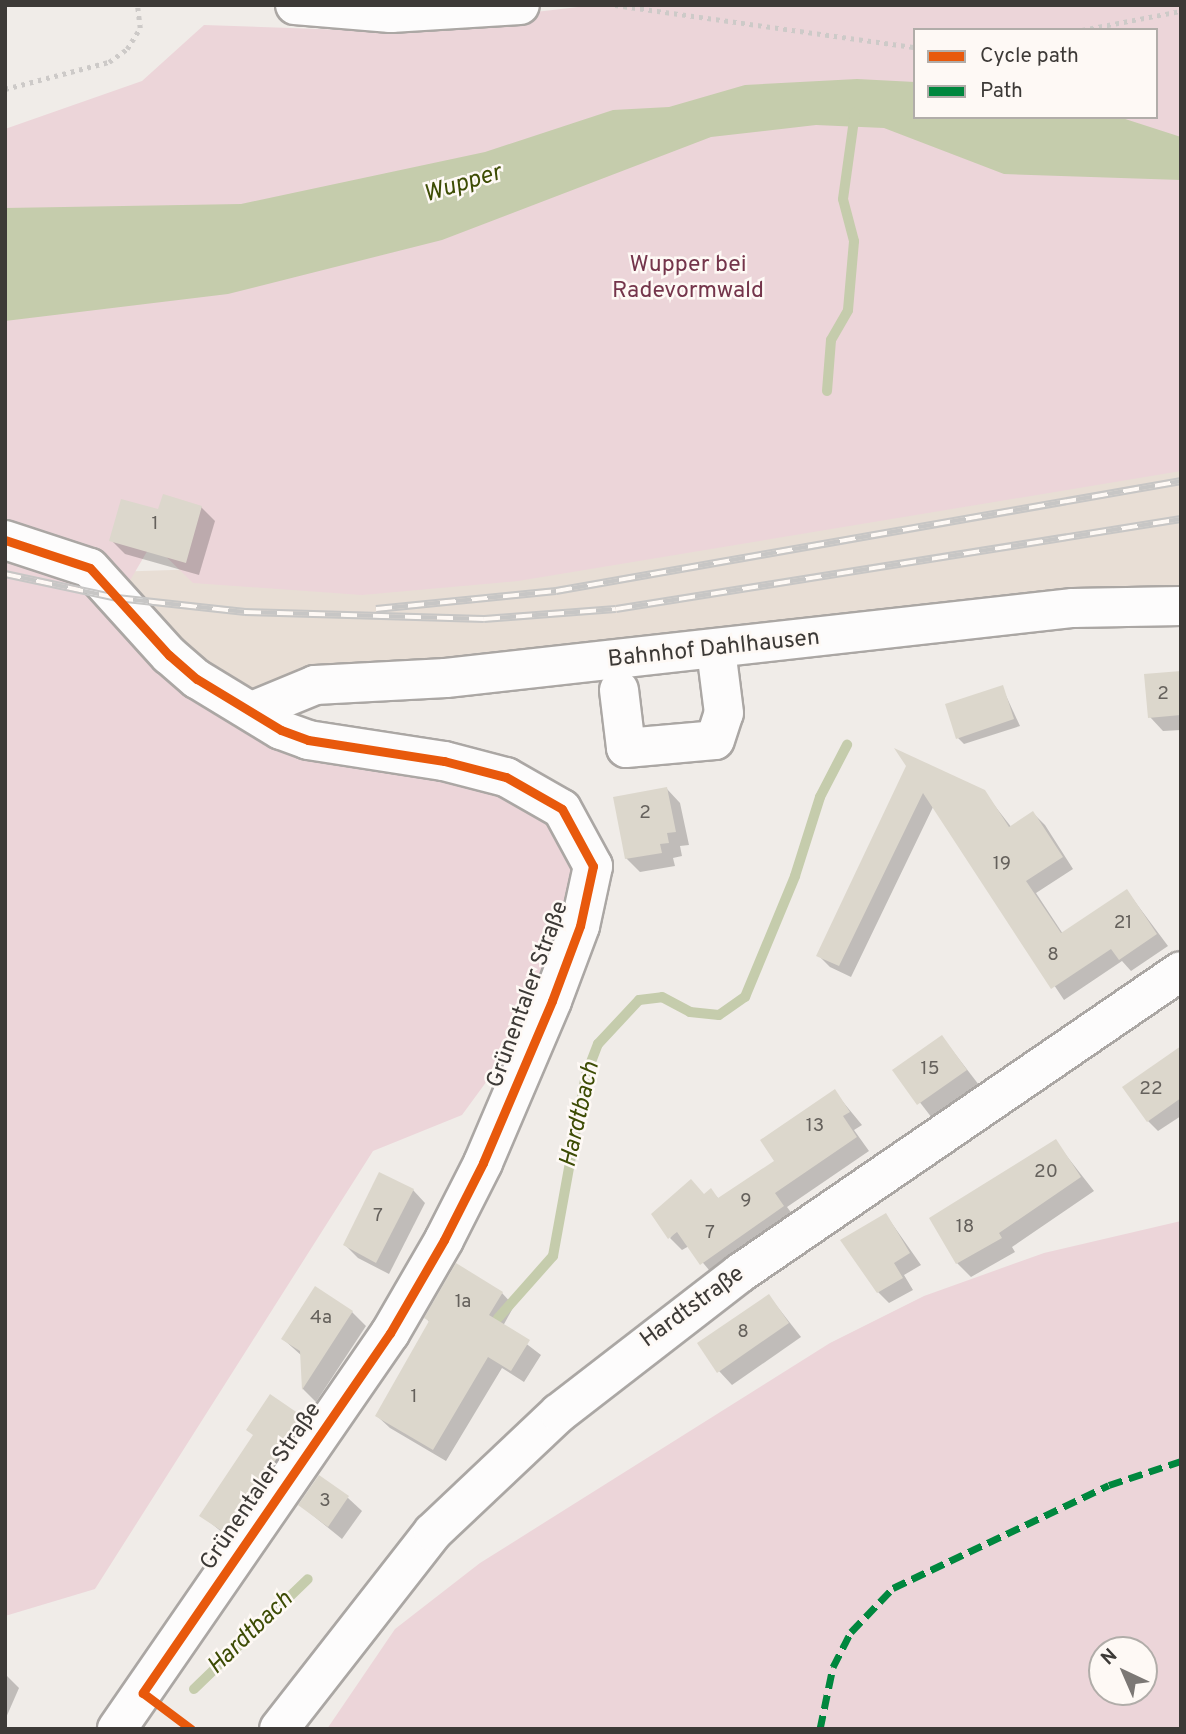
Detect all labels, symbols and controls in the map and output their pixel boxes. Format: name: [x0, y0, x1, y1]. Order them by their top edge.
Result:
legend: [913, 28, 1158, 119]
text: Cycle path: [980, 43, 1079, 70]
text: Path: [980, 78, 1023, 105]
water label: Wupper: [420, 160, 506, 210]
park label: Wupper bei Radevormwald: [612, 252, 764, 306]
house number: 1: [151, 514, 159, 536]
street label: Bahnhof Dahlhausen: [607, 625, 821, 675]
house number: 2: [1157, 684, 1169, 706]
house number: 2: [639, 803, 651, 825]
house number: 19: [993, 854, 1011, 876]
street label: Grünentaler Straße: [482, 898, 576, 1092]
house number: 21: [1114, 913, 1132, 935]
house number: 8: [1047, 945, 1059, 967]
water label: Hardtbach: [555, 1059, 607, 1171]
house number: 15: [921, 1059, 939, 1081]
house number: 22: [1139, 1079, 1163, 1101]
house number: 13: [806, 1116, 824, 1138]
house number: 20: [1034, 1162, 1058, 1184]
house number: 9: [740, 1191, 752, 1213]
house number: 7: [373, 1206, 383, 1228]
house number: 18: [956, 1217, 974, 1239]
house number: 7: [705, 1223, 715, 1245]
street label: Hardtstraße: [636, 1261, 750, 1355]
house number: 1a: [455, 1292, 471, 1314]
house number: 4a: [310, 1308, 332, 1330]
house number: 8: [737, 1322, 749, 1344]
house number: 1: [410, 1387, 418, 1409]
street label: Grünentaler Straße: [196, 1398, 328, 1576]
house number: 3: [319, 1491, 331, 1513]
water label: Hardtbach: [202, 1586, 300, 1682]
north arrow: [1088, 1636, 1158, 1706]
text: N: [1097, 1644, 1123, 1671]

